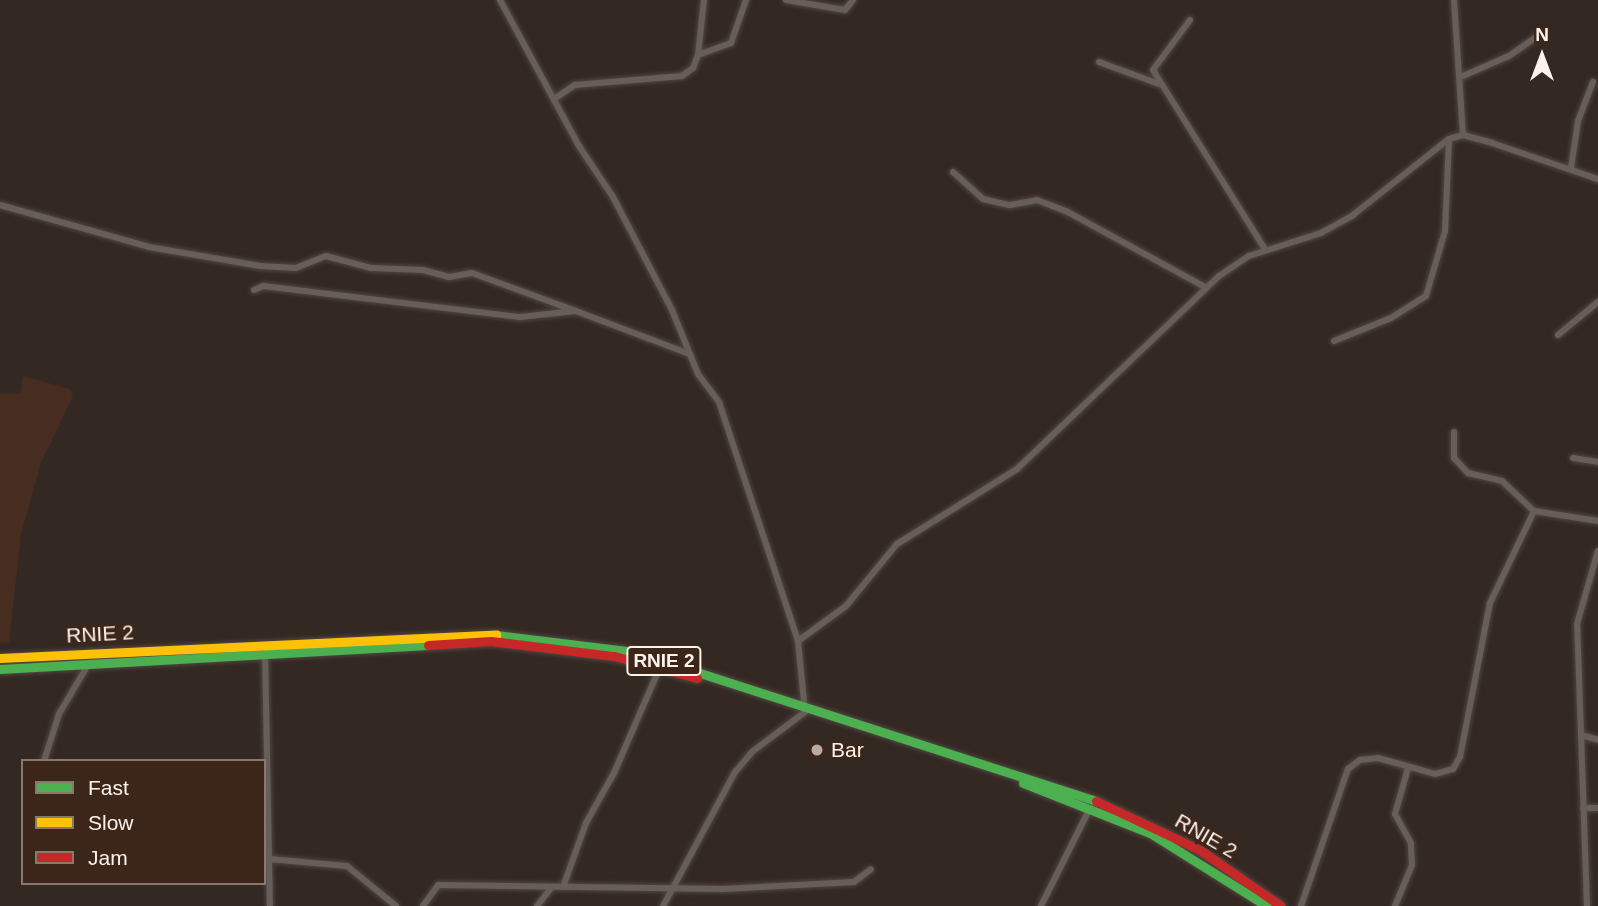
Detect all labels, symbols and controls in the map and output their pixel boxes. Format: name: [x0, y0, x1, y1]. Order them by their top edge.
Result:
north arrow: [1507, 21, 1577, 91]
text: N: [1535, 24, 1549, 45]
street label: RNIE 2: [66, 620, 134, 648]
road number: RNIE 2: [626, 646, 702, 676]
place label: Bar: [831, 737, 864, 763]
marker: Bar: [809, 742, 825, 758]
legend: [21, 759, 266, 885]
text: Fast: [88, 776, 129, 799]
street label: RNIE 2: [1170, 808, 1242, 864]
text: Slow: [88, 811, 134, 834]
text: Jam: [88, 846, 128, 869]

